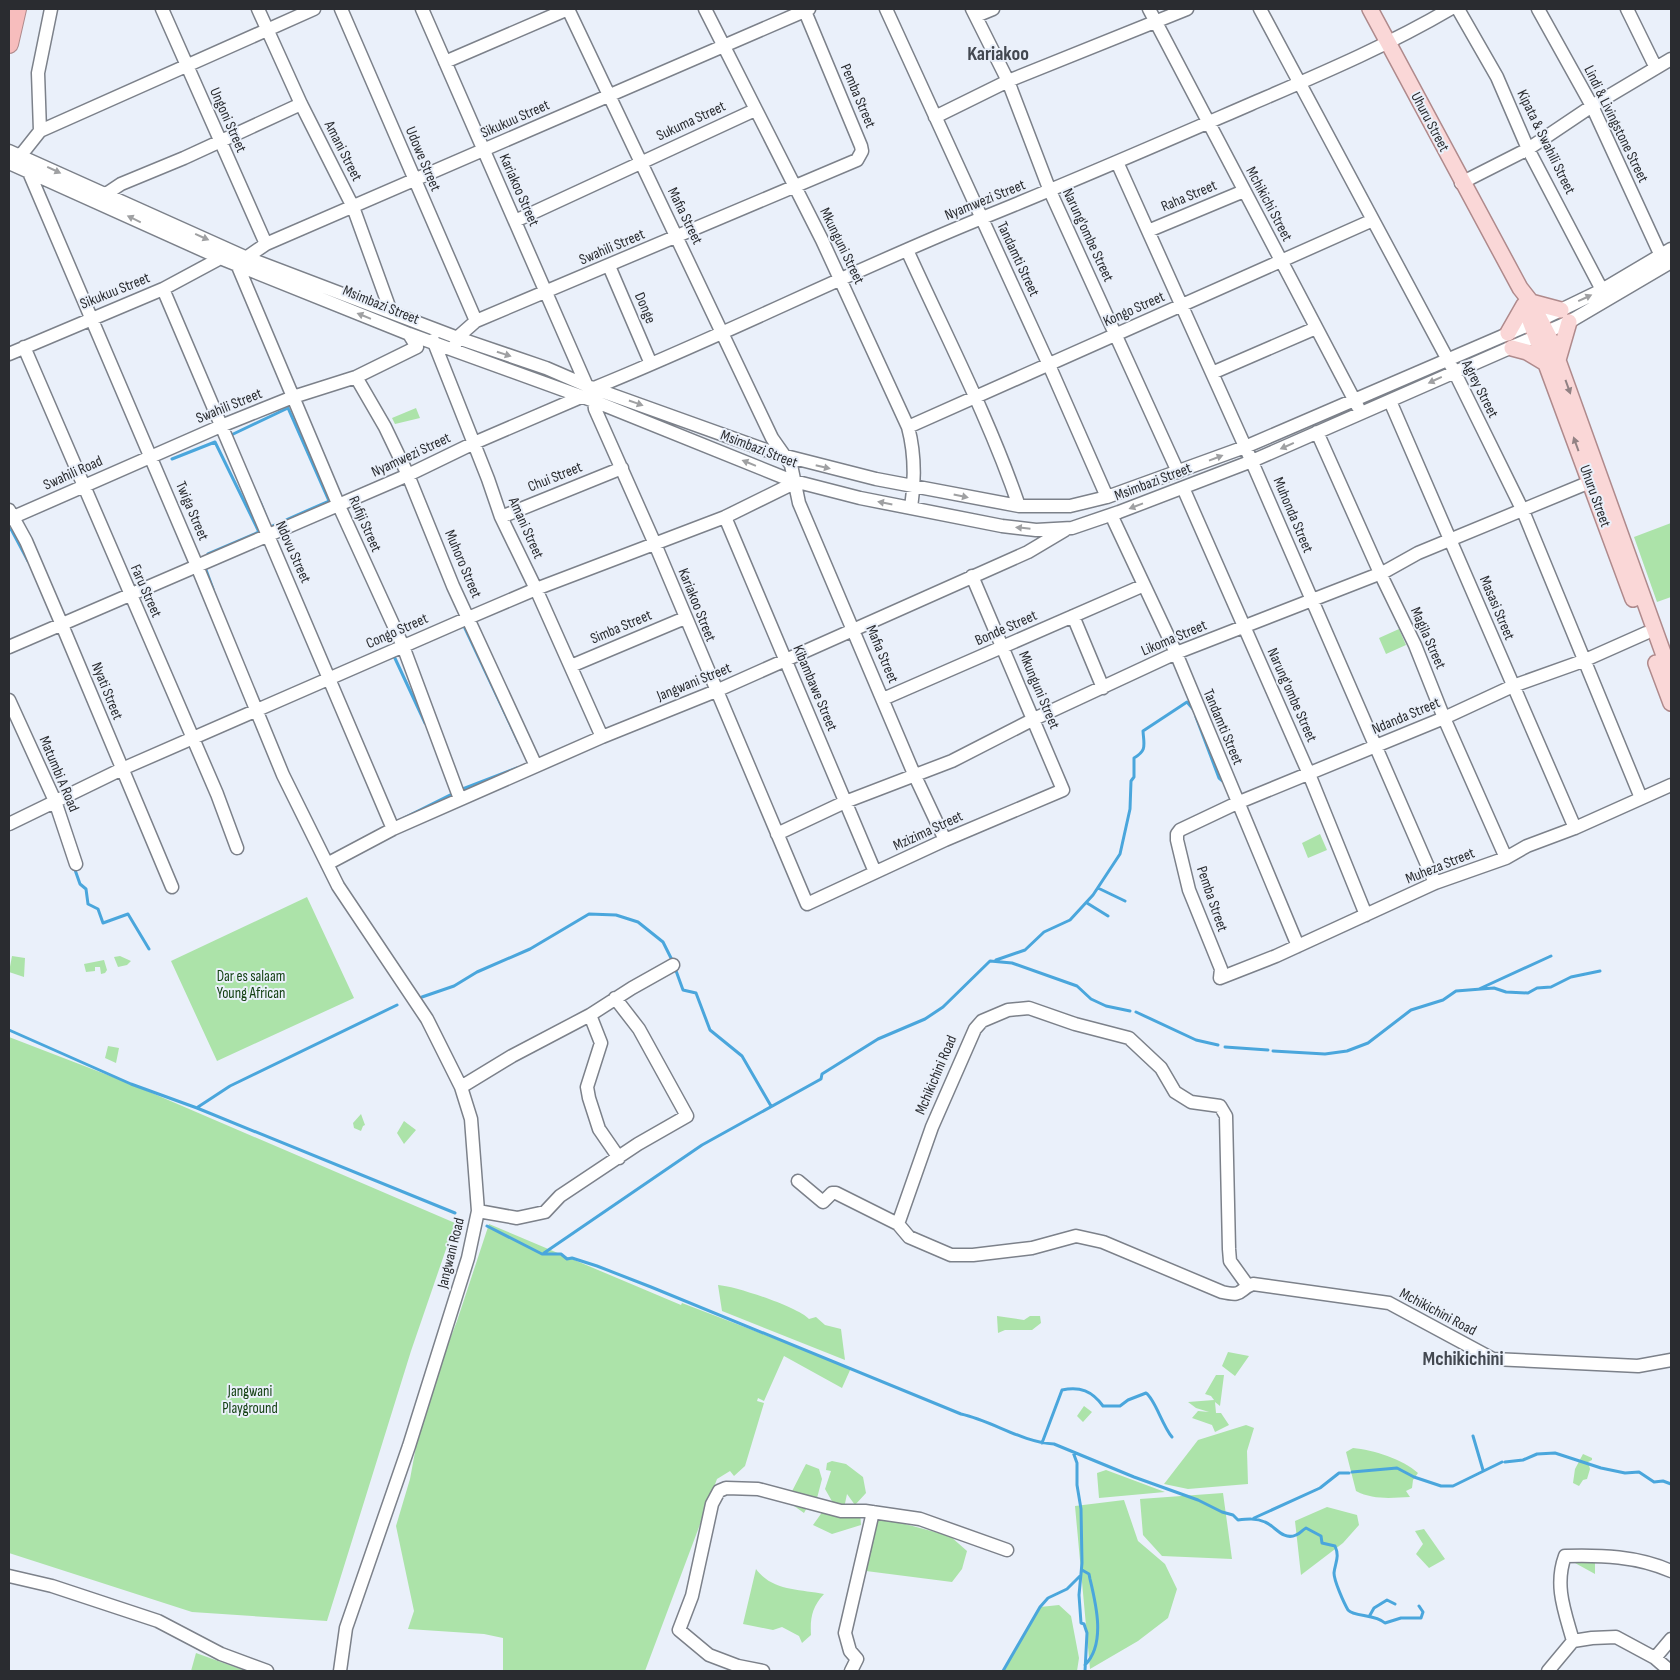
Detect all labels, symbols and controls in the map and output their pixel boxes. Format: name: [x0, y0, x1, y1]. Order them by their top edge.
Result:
district label: Kariakoo: [967, 42, 1029, 66]
street label: Pemba Street: [836, 61, 880, 131]
street label: Lindi & Livingstone Street: [1579, 62, 1653, 186]
street label: Ungoni Street: [205, 85, 251, 156]
street label: Kipata & Swahili Street: [1513, 87, 1580, 198]
street label: Uhuru Street: [1406, 89, 1454, 155]
street label: Sikukuu Street: [478, 95, 553, 143]
street label: Sukuma Street: [653, 97, 729, 145]
street label: Amani Street: [319, 117, 366, 185]
street label: Udowe Street: [401, 124, 445, 195]
street label: Kariakoo Street: [495, 151, 544, 230]
street label: Mchikichi Street: [1241, 163, 1297, 245]
one-way arrow: [46, 166, 61, 174]
street label: Nyamwezi Street: [942, 175, 1028, 225]
street label: Raha Street: [1158, 176, 1220, 216]
street label: Mafia Street: [663, 184, 707, 248]
street label: Narung'ombe Street: [1058, 185, 1118, 285]
street label: Mkunguni Street: [815, 205, 869, 288]
one-way arrow: [126, 215, 141, 224]
street label: Tandamti Street: [992, 219, 1044, 300]
street label: Swahili Street: [576, 225, 648, 269]
one-way arrow: [194, 233, 209, 241]
street label: Sikukuu Street: [77, 268, 153, 314]
street label: Msimbazi Street: [340, 281, 422, 329]
street label: Kongo Street: [1100, 287, 1168, 331]
street label: Donge: [630, 290, 660, 326]
one-way arrow: [1577, 294, 1592, 303]
one-way arrow: [356, 312, 371, 320]
one-way arrow: [497, 350, 512, 358]
street label: Agrey Street: [1457, 356, 1503, 422]
one-way arrow: [1428, 377, 1442, 385]
one-way arrow: [1565, 379, 1572, 394]
street label: Swahili Street: [193, 384, 265, 428]
one-way arrow: [629, 400, 644, 407]
street label: Msimbazi Street: [718, 426, 801, 473]
street label: Nyamwezi Street: [368, 428, 454, 482]
one-way arrow: [1572, 436, 1580, 451]
one-way arrow: [1280, 442, 1294, 450]
street label: Swahili Road: [40, 452, 106, 494]
one-way arrow: [1208, 454, 1223, 461]
street label: Chui Street: [525, 457, 585, 496]
street label: Msimbazi Street: [1112, 458, 1195, 505]
one-way arrow: [741, 459, 756, 467]
street label: Uhuru Street: [1575, 462, 1615, 530]
one-way arrow: [815, 463, 830, 471]
street label: Muhonda Street: [1269, 474, 1318, 556]
street label: Twiga Street: [171, 479, 213, 544]
one-way arrow: [954, 492, 969, 500]
street label: Rufiji Street: [344, 493, 386, 555]
street label: Amani Street: [504, 493, 548, 562]
one-way arrow: [878, 499, 893, 507]
one-way arrow: [1128, 502, 1143, 510]
street label: Ndovu Street: [271, 518, 315, 586]
one-way arrow: [1015, 524, 1031, 532]
street label: Muhoro Street: [440, 527, 486, 601]
street label: Faru Street: [126, 562, 166, 621]
street label: Kariakoo Street: [674, 566, 720, 645]
street label: Masasi Street: [1475, 573, 1519, 643]
street label: Magila Street: [1406, 604, 1450, 672]
street label: Simba Street: [587, 605, 655, 648]
street label: Bonde Street: [972, 606, 1040, 650]
street label: Congo Street: [363, 609, 431, 653]
street label: Likoma Street: [1138, 616, 1210, 660]
street label: Mafia Street: [861, 622, 903, 686]
street label: Kibambawe Street: [788, 642, 842, 734]
street label: Narung'ombe Street: [1263, 645, 1321, 745]
street label: Mkunguni Street: [1014, 648, 1064, 732]
street label: Jangwani Street: [653, 658, 734, 706]
street label: Nyati Street: [87, 659, 127, 723]
street label: Tandamti Street: [1199, 686, 1248, 768]
street label: Ndanda Street: [1369, 693, 1443, 739]
street label: Matumbi A Road: [35, 733, 83, 815]
street label: Mzizima Street: [890, 806, 966, 855]
street label: Muheza Street: [1403, 843, 1478, 888]
street label: Pemba Street: [1192, 864, 1232, 935]
park label: Dar es salaam Young African: [217, 967, 285, 1003]
street label: Mchikichini Road: [911, 1032, 961, 1118]
street label: Jangwani Road: [433, 1216, 469, 1291]
street label: Mchikichini Road: [1396, 1284, 1480, 1340]
district label: Mchikichini: [1423, 1347, 1503, 1371]
park label: Jangwani Playground: [222, 1382, 278, 1418]

